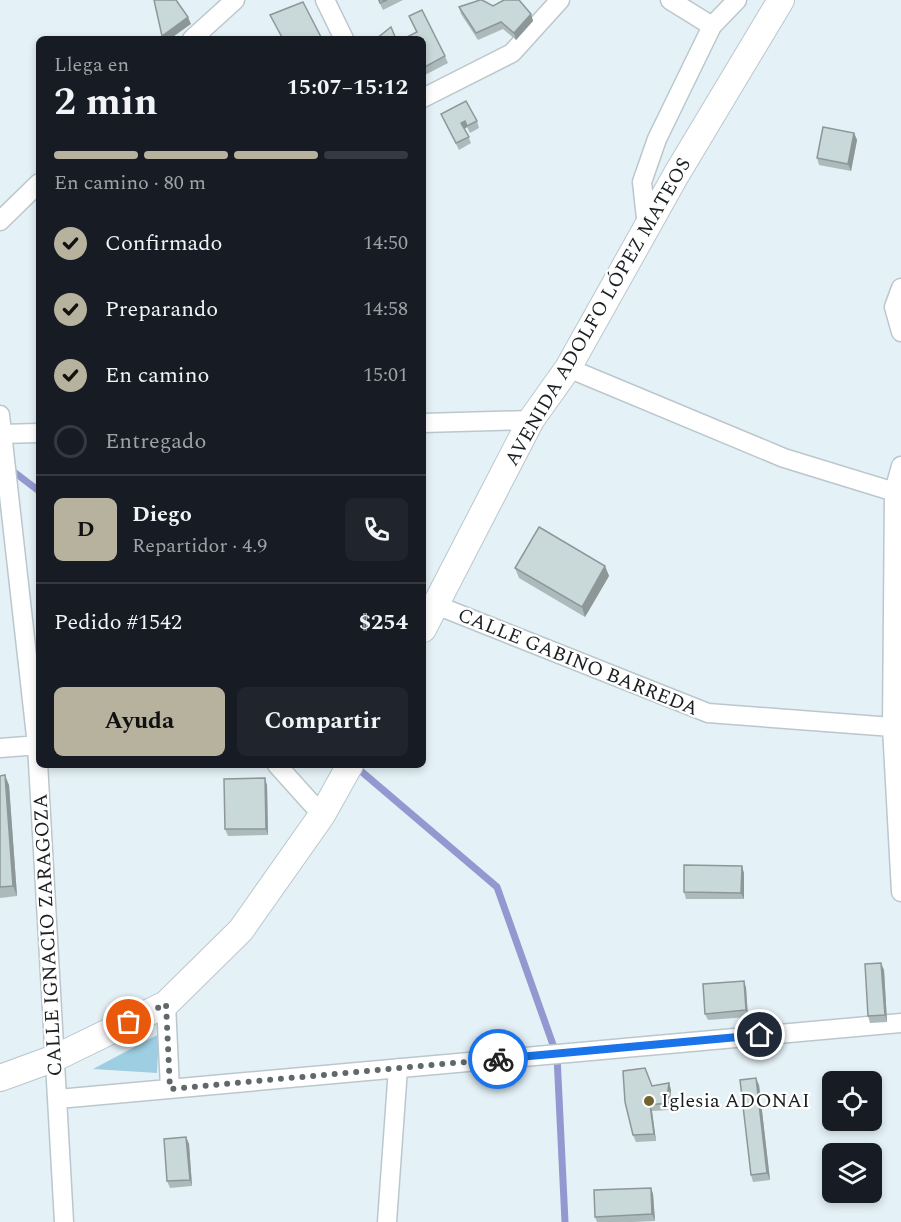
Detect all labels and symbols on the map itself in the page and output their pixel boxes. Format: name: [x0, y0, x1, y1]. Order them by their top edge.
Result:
street label: AVENIDA ADOLFO LÓPEZ MATEOS: [497, 152, 699, 472]
street label: CALLE GABINO BARREDA: [453, 600, 703, 724]
street label: CALLE IGNACIO ZARAGOZA: [26, 793, 70, 1077]
pin: [103, 996, 154, 1047]
pin: [734, 1009, 785, 1060]
courier: [468, 1029, 528, 1089]
place label: Iglesia ADONAI: [661, 1086, 810, 1116]
marker: Iglesia ADONAI: [642, 1094, 656, 1108]

